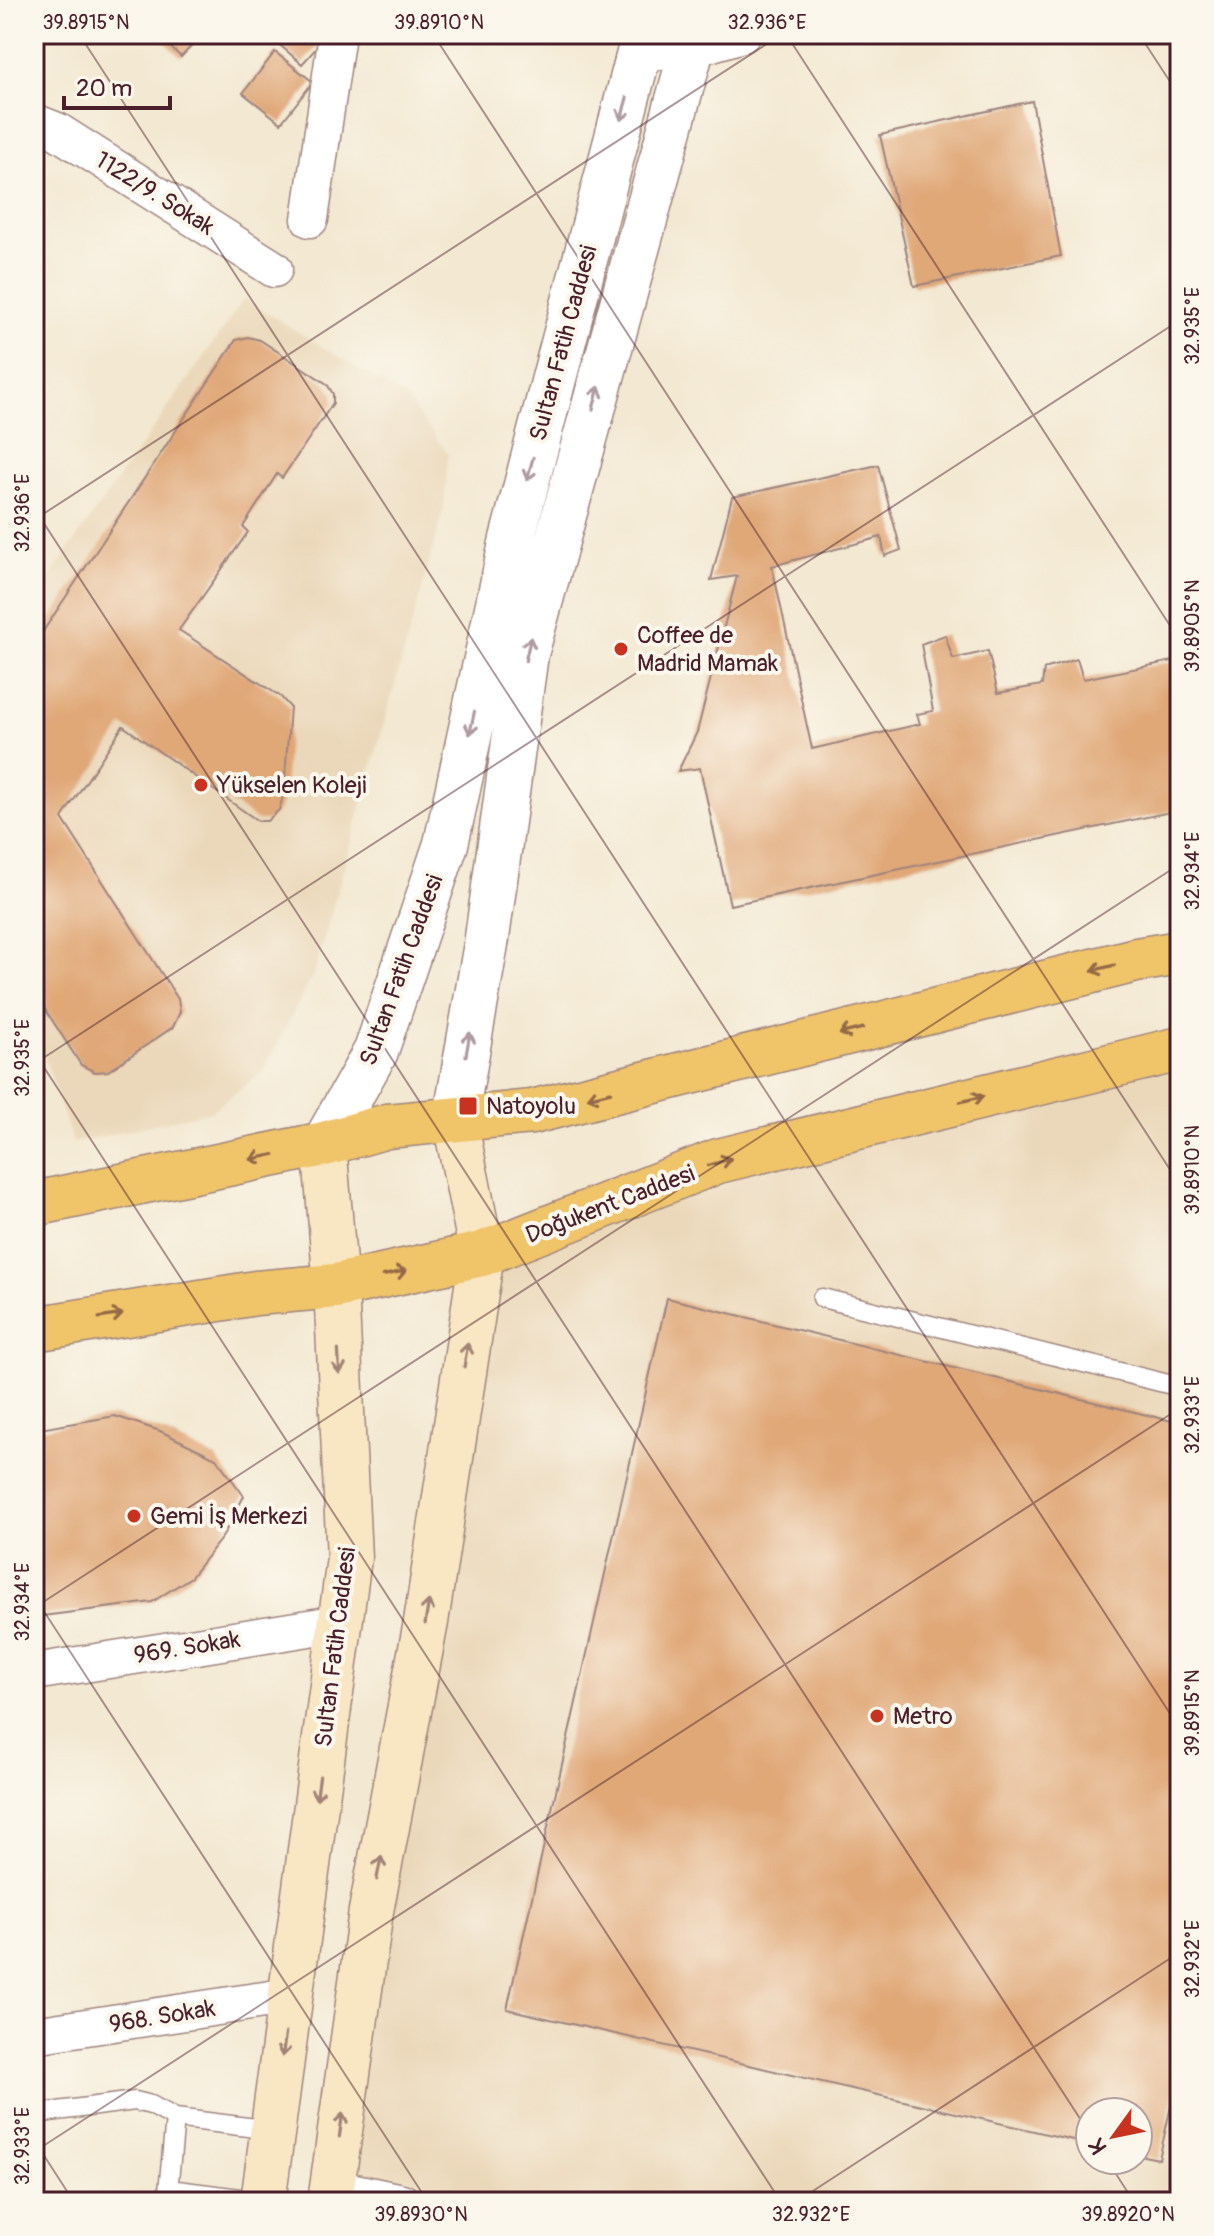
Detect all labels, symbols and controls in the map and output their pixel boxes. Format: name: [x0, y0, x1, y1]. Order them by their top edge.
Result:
text: 39.8915°N: [42, 10, 130, 35]
text: 39.8910°N: [394, 10, 484, 35]
text: 32.936°E: [728, 10, 806, 35]
scale bar: [64, 60, 170, 110]
text: 20 m: [76, 74, 132, 103]
one-way arrow: [616, 96, 631, 122]
street label: 1122/9. Sokak: [90, 145, 220, 242]
street label: Sultan Fatih Caddesi: [523, 242, 604, 444]
text: 32.935°E: [1180, 287, 1205, 365]
one-way arrow: [590, 385, 605, 411]
one-way arrow: [521, 456, 536, 482]
text: 32.936°E: [10, 474, 35, 552]
text: 39.8905°N: [1180, 580, 1205, 673]
place label: Coffee de Madrid Mamak: [637, 621, 778, 678]
one-way arrow: [521, 636, 536, 662]
marker: Coffee de Madrid Mamak: [612, 640, 630, 658]
one-way arrow: [464, 709, 479, 735]
place label: Yükselen Koleji: [216, 771, 367, 800]
marker: Yükselen Koleji: [192, 776, 210, 794]
text: 32.934°E: [1180, 832, 1205, 910]
street label: Sultan Fatih Caddesi: [353, 871, 449, 1070]
one-way arrow: [1091, 961, 1117, 976]
text: 32.935°E: [10, 1019, 35, 1097]
one-way arrow: [839, 1025, 865, 1040]
one-way arrow: [461, 1032, 476, 1057]
one-way arrow: [587, 1088, 613, 1103]
one-way arrow: [959, 1091, 985, 1106]
place label: Natoyolu: [486, 1092, 576, 1121]
marker: Natoyolu: [457, 1095, 479, 1117]
text: 39.8910°N: [1180, 1125, 1205, 1215]
one-way arrow: [250, 1150, 275, 1165]
one-way arrow: [707, 1154, 732, 1168]
street label: Doğukent Caddesi: [522, 1159, 699, 1250]
one-way arrow: [382, 1265, 408, 1280]
one-way arrow: [98, 1308, 123, 1323]
one-way arrow: [459, 1343, 474, 1368]
one-way arrow: [332, 1348, 347, 1375]
text: 32.933°E: [1180, 1376, 1205, 1454]
place label: Gemi İş Merkezi: [150, 1502, 307, 1531]
marker: Gemi İş Merkezi: [125, 1507, 143, 1525]
street label: Sultan Fatih Caddesi: [309, 1545, 362, 1749]
text: 32.934°E: [10, 1563, 35, 1641]
one-way arrow: [420, 1600, 435, 1625]
street label: 969. Sokak: [132, 1625, 242, 1670]
text: 39.8915°N: [1180, 1669, 1205, 1757]
place label: Metro: [893, 1702, 953, 1731]
marker: Metro: [868, 1707, 886, 1725]
one-way arrow: [310, 1774, 325, 1800]
one-way arrow: [373, 1855, 388, 1881]
text: 32.932°E: [1180, 1920, 1205, 1998]
street label: 968. Sokak: [107, 1994, 217, 2039]
one-way arrow: [276, 2032, 291, 2057]
north arrow: [1074, 2096, 1154, 2176]
text: 32.933°E: [10, 2107, 35, 2185]
one-way arrow: [334, 2113, 349, 2138]
text: K: [1082, 2133, 1113, 2160]
text: 39.8930°N: [374, 2202, 468, 2227]
text: 32.932°E: [772, 2202, 850, 2227]
text: 39.8920°N: [1081, 2202, 1175, 2227]

